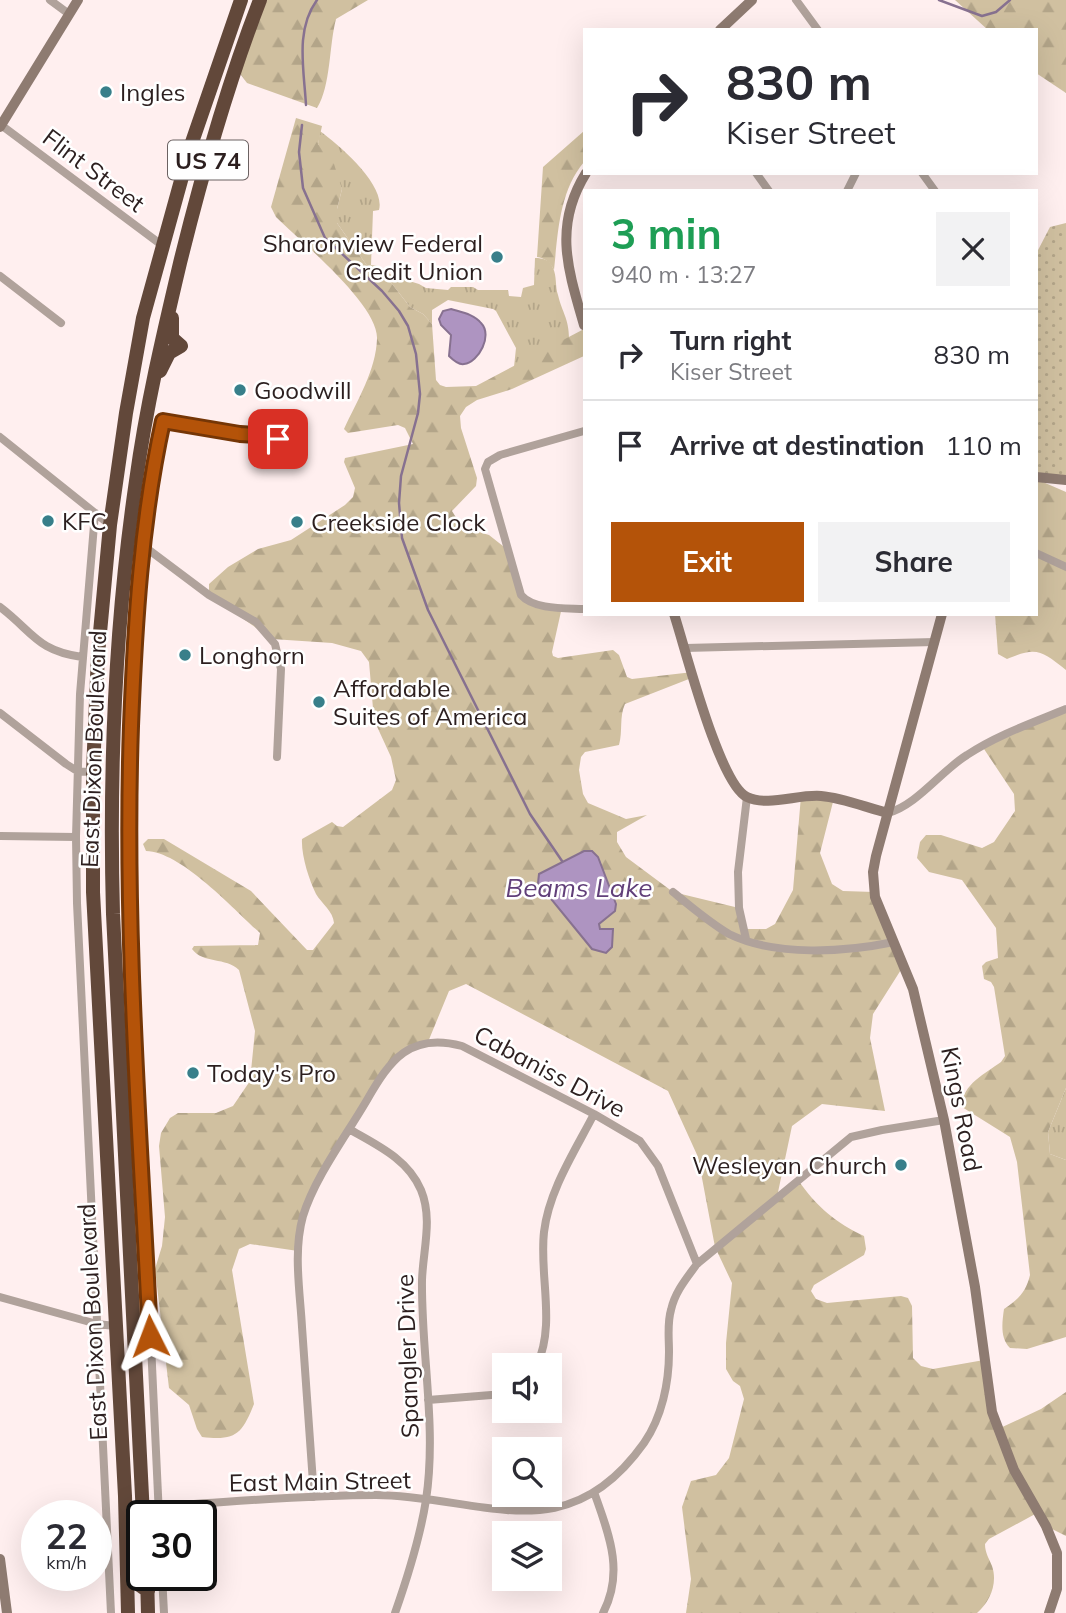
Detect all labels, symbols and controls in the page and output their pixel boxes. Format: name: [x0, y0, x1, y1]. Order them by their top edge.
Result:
text: 830 m: [726, 51, 872, 112]
icon: right: [611, 56, 702, 147]
place label: Ingles: [120, 77, 185, 107]
marker: Ingles: [98, 84, 114, 100]
text: Kiser Street: [726, 112, 896, 152]
street label: Flint Street: [37, 122, 151, 218]
road number: US 74: [168, 140, 248, 180]
text: 3 min: [611, 207, 722, 260]
button: close: [936, 212, 1010, 286]
place label: Sharonview Federal Credit Union: [263, 228, 483, 286]
marker: Sharonview Federal Credit Union: [489, 249, 505, 265]
text: 940 m · 13:27: [611, 260, 756, 289]
text: Turn right: [670, 324, 791, 357]
icon: right: [611, 336, 649, 374]
text: 830 m: [934, 338, 1010, 371]
text: Kiser Street: [670, 357, 792, 386]
place label: Goodwill: [254, 375, 351, 405]
marker: Goodwill: [232, 382, 248, 398]
pin: [248, 409, 308, 469]
icon: arrive: [259, 420, 297, 458]
icon: arrive: [611, 427, 649, 465]
text: Arrive at destination: [670, 429, 925, 462]
text: 110 m: [946, 429, 1022, 462]
place label: KFC: [62, 506, 107, 536]
place label: Creekside Clock: [311, 507, 486, 537]
marker: KFC: [40, 513, 56, 529]
marker: Creekside Clock: [289, 514, 305, 530]
button: Exit: [611, 522, 804, 602]
button: Share: [818, 522, 1010, 602]
street label: East Dixon Boulevard: [74, 630, 112, 868]
place label: Longhorn: [199, 640, 305, 670]
marker: Longhorn: [177, 647, 193, 663]
place label: Affordable Suites of America: [333, 673, 527, 731]
marker: Affordable Suites of America: [311, 694, 327, 710]
water label: Beams Lake: [506, 871, 652, 904]
street label: Cabaniss Drive: [469, 1019, 631, 1123]
street label: Kings Road: [935, 1044, 989, 1174]
place label: Today's Pro: [207, 1058, 336, 1088]
marker: Today's Pro: [185, 1065, 201, 1081]
place label: Wesleyan Church: [692, 1150, 887, 1180]
marker: Wesleyan Church: [893, 1157, 909, 1173]
street label: East Dixon Boulevard: [71, 1203, 113, 1441]
street label: Spangler Drive: [389, 1274, 425, 1438]
position arrow: [113, 1299, 187, 1373]
map controls: [492, 1353, 562, 1591]
button: sound: [492, 1353, 562, 1423]
button: search: [492, 1437, 562, 1507]
street label: East Main Street: [229, 1464, 411, 1498]
speed limit sign: 30: [126, 1500, 217, 1591]
text: 22: [45, 1514, 88, 1558]
button: layers: [492, 1521, 562, 1591]
text: km/h: [46, 1551, 87, 1574]

